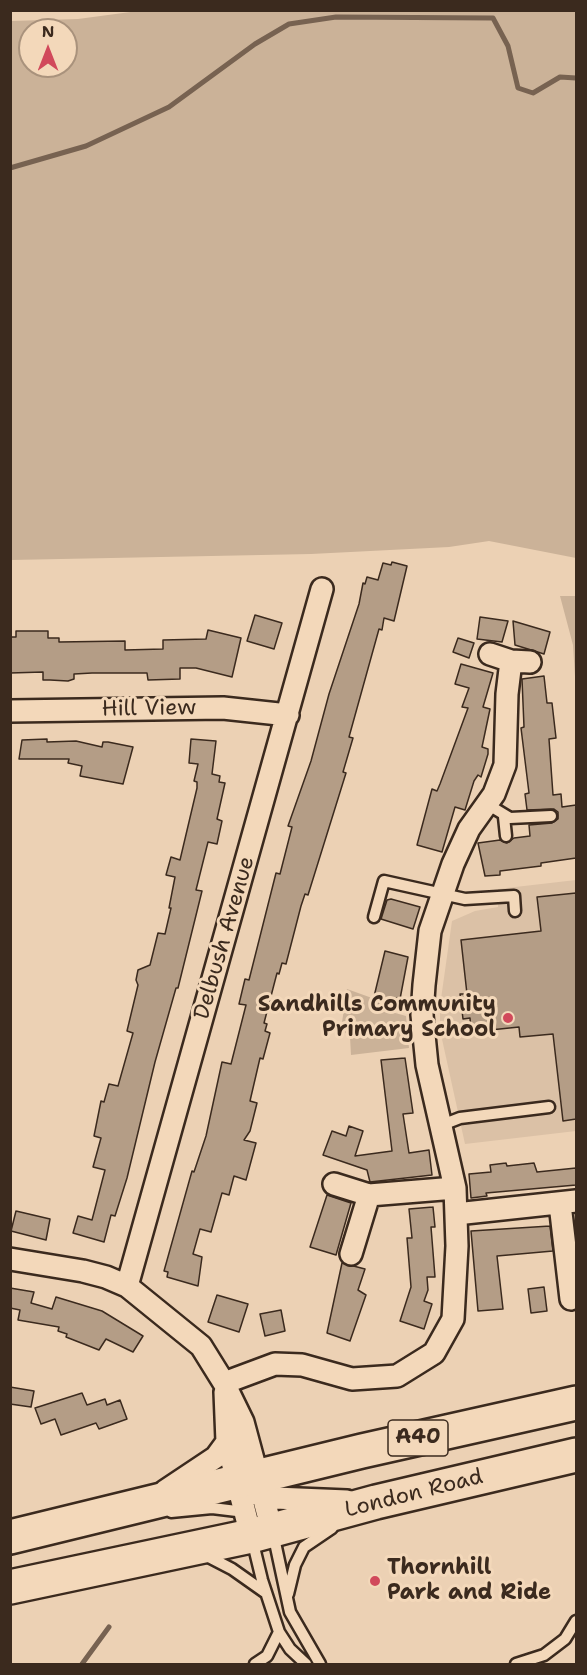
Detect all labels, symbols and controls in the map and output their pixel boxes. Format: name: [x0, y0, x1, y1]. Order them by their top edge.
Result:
north arrow: [18, 18, 78, 78]
text: N: [42, 21, 54, 42]
street label: Hill View: [101, 695, 197, 723]
street label: Delbush Avenue: [189, 854, 261, 1022]
place label: Sandhills Community Primary School: [258, 992, 496, 1044]
marker: Sandhills Community Primary School: [501, 1011, 515, 1025]
road number: A40: [388, 1420, 448, 1456]
street label: London Road: [342, 1464, 486, 1524]
place label: Thornhill Park and Ride: [387, 1555, 551, 1606]
marker: Thornhill Park and Ride: [368, 1574, 382, 1588]

